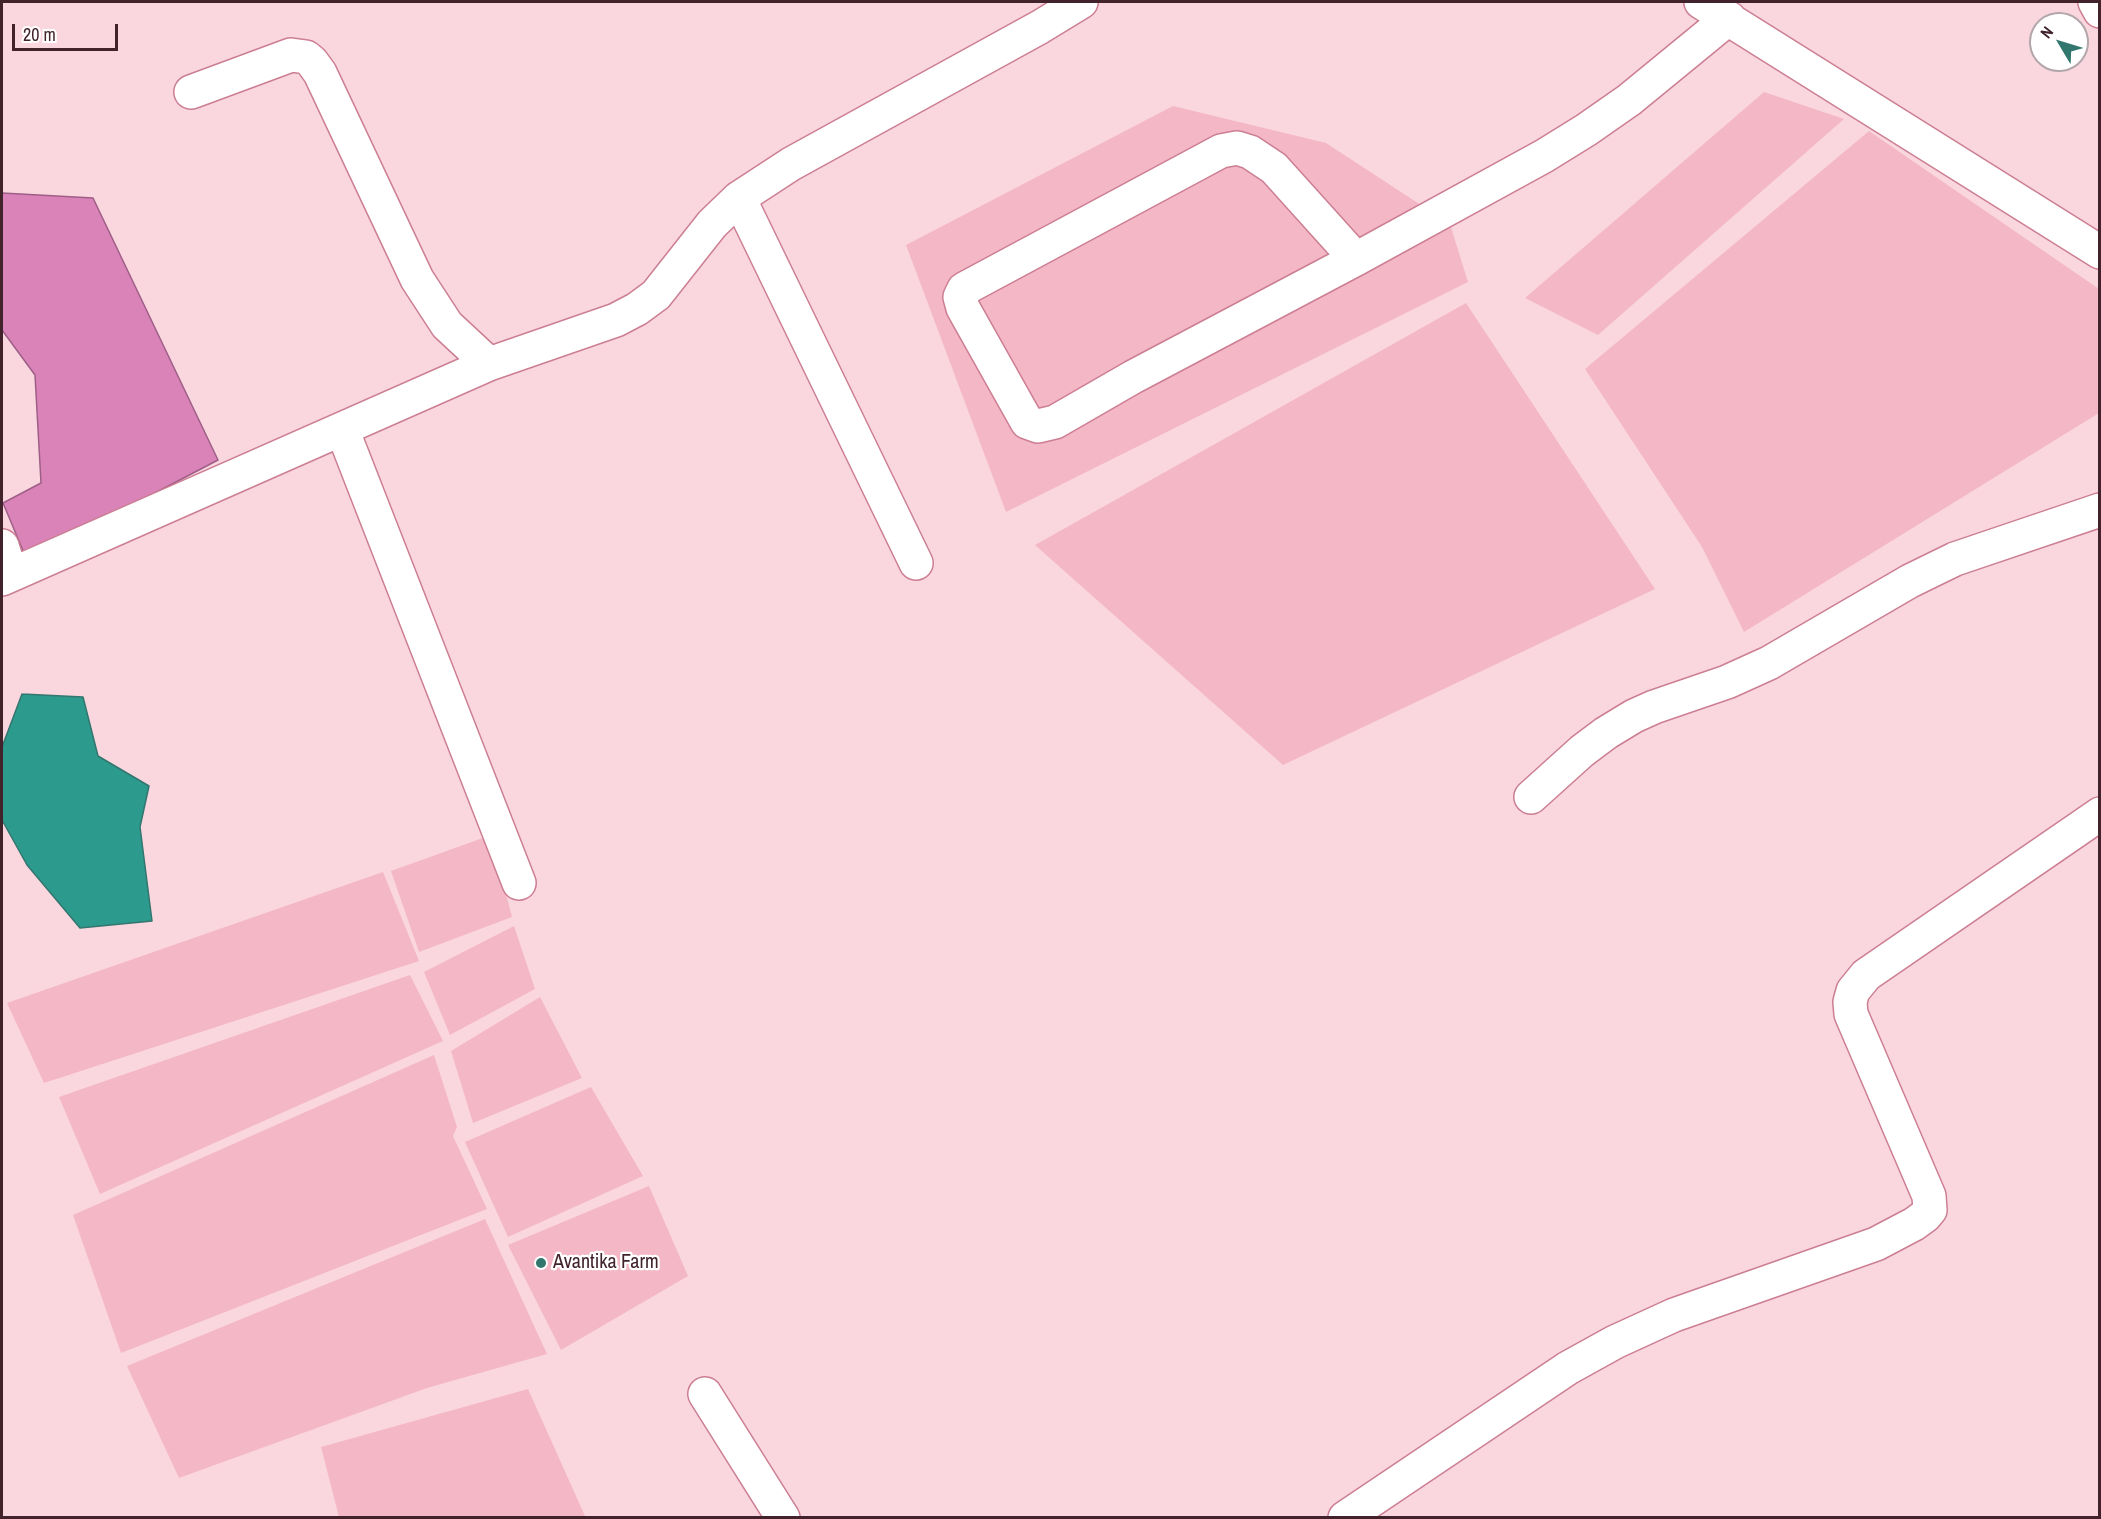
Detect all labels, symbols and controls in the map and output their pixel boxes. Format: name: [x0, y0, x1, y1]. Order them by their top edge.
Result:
scale bar: [15, 12, 122, 50]
north arrow: [2029, 12, 2089, 72]
text: 20 m: [23, 22, 56, 47]
text: N: [2035, 22, 2058, 43]
place label: Avantika Farm: [553, 1251, 659, 1275]
marker: Avantika Farm: [534, 1256, 548, 1270]

